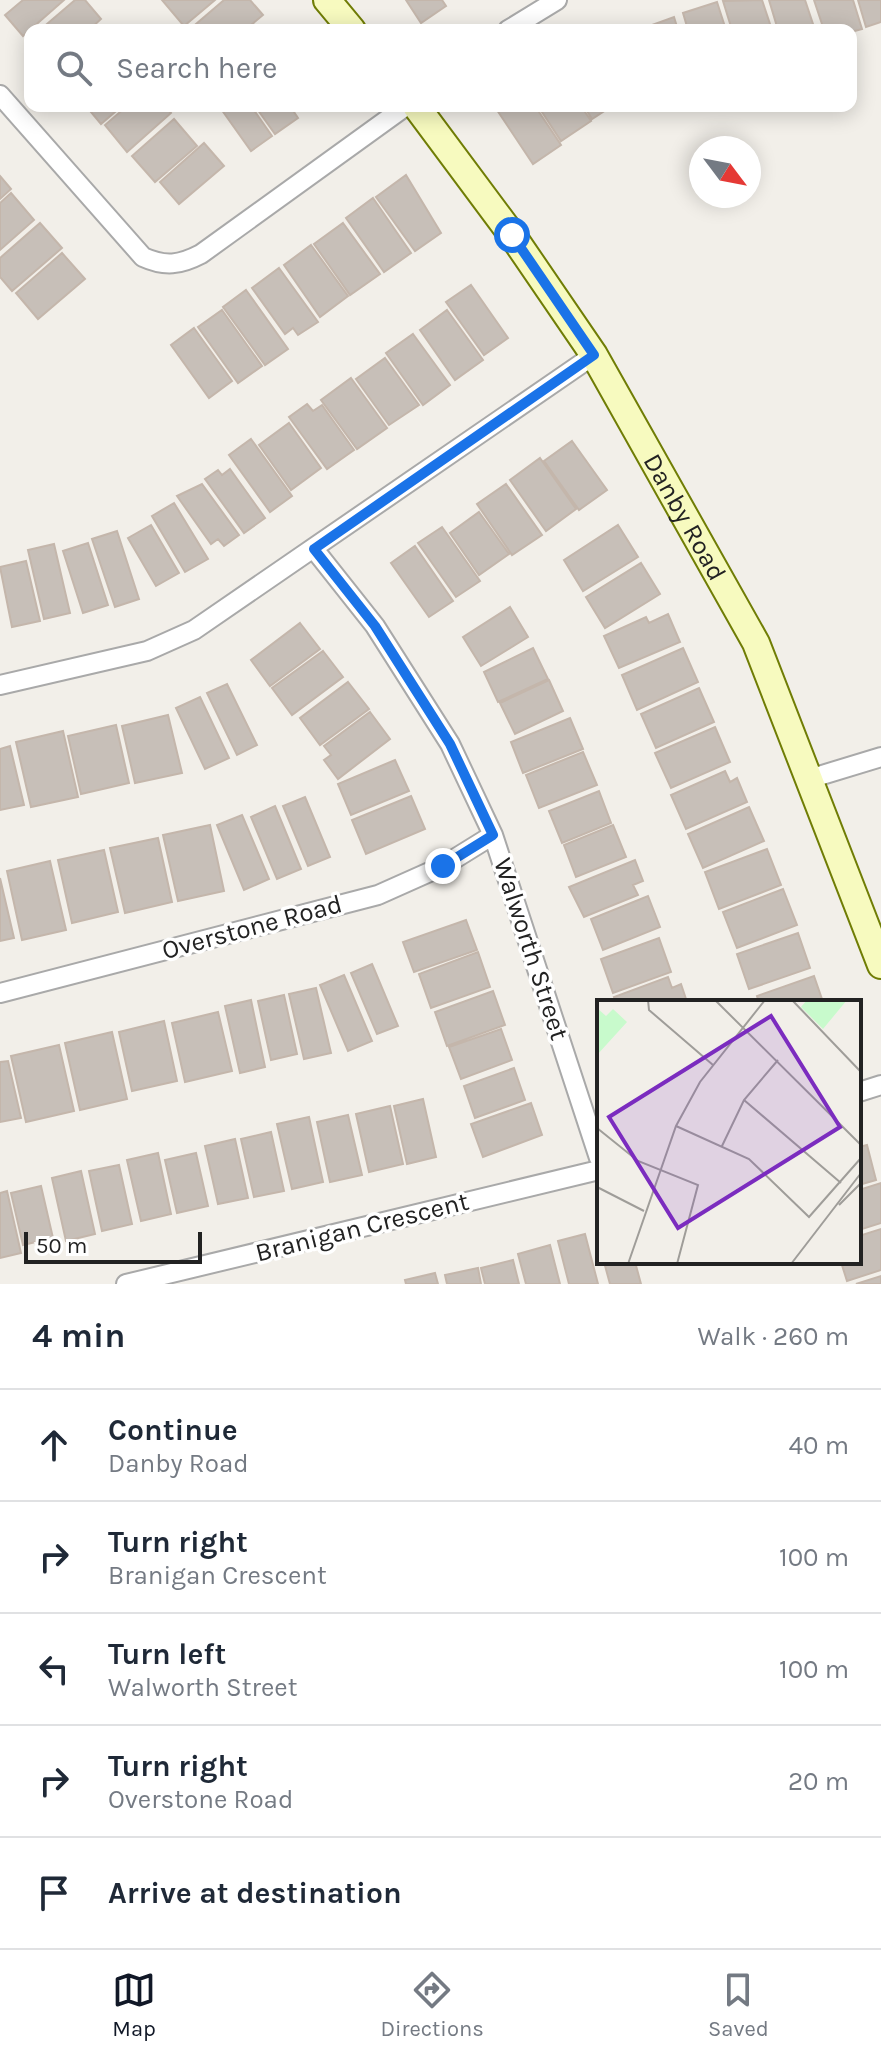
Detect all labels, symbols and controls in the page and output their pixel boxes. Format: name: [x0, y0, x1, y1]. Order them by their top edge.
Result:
search box: [24, 24, 857, 112]
icon: search: [52, 46, 96, 90]
text: Search here: [116, 50, 277, 86]
north arrow: [689, 136, 761, 208]
route start: [494, 217, 530, 253]
street label: Danby Road: [637, 448, 733, 586]
route end: [425, 848, 461, 884]
street label: Walworth Street: [487, 854, 575, 1044]
street label: Overstone Road: [158, 888, 346, 966]
inset map: [597, 1000, 861, 1264]
street label: Branigan Crescent: [252, 1185, 472, 1269]
scale bar: [24, 1228, 202, 1264]
text: 50 m: [36, 1233, 87, 1259]
text: 4 min: [32, 1316, 125, 1356]
text: Walk · 260 m: [697, 1321, 849, 1352]
text: Continue: [108, 1412, 238, 1448]
icon: ahead: [32, 1423, 76, 1467]
text: 40 m: [789, 1430, 849, 1461]
text: Danby Road: [108, 1448, 249, 1479]
text: Turn right: [108, 1524, 248, 1560]
icon: right: [32, 1535, 76, 1579]
text: 100 m: [779, 1542, 849, 1573]
text: Branigan Crescent: [108, 1560, 327, 1591]
text: Turn left: [108, 1636, 226, 1672]
icon: left: [32, 1647, 76, 1691]
text: 100 m: [779, 1654, 849, 1685]
text: Walworth Street: [108, 1672, 297, 1703]
text: Turn right: [108, 1748, 248, 1784]
icon: right: [32, 1759, 76, 1803]
text: 20 m: [788, 1766, 849, 1797]
text: Overstone Road: [108, 1784, 293, 1815]
icon: arrive: [32, 1871, 76, 1915]
text: Arrive at destination: [108, 1875, 402, 1911]
tab: Map: [112, 1968, 156, 2042]
tab: Directions: [380, 1968, 484, 2042]
tab: Saved: [708, 1968, 769, 2042]

